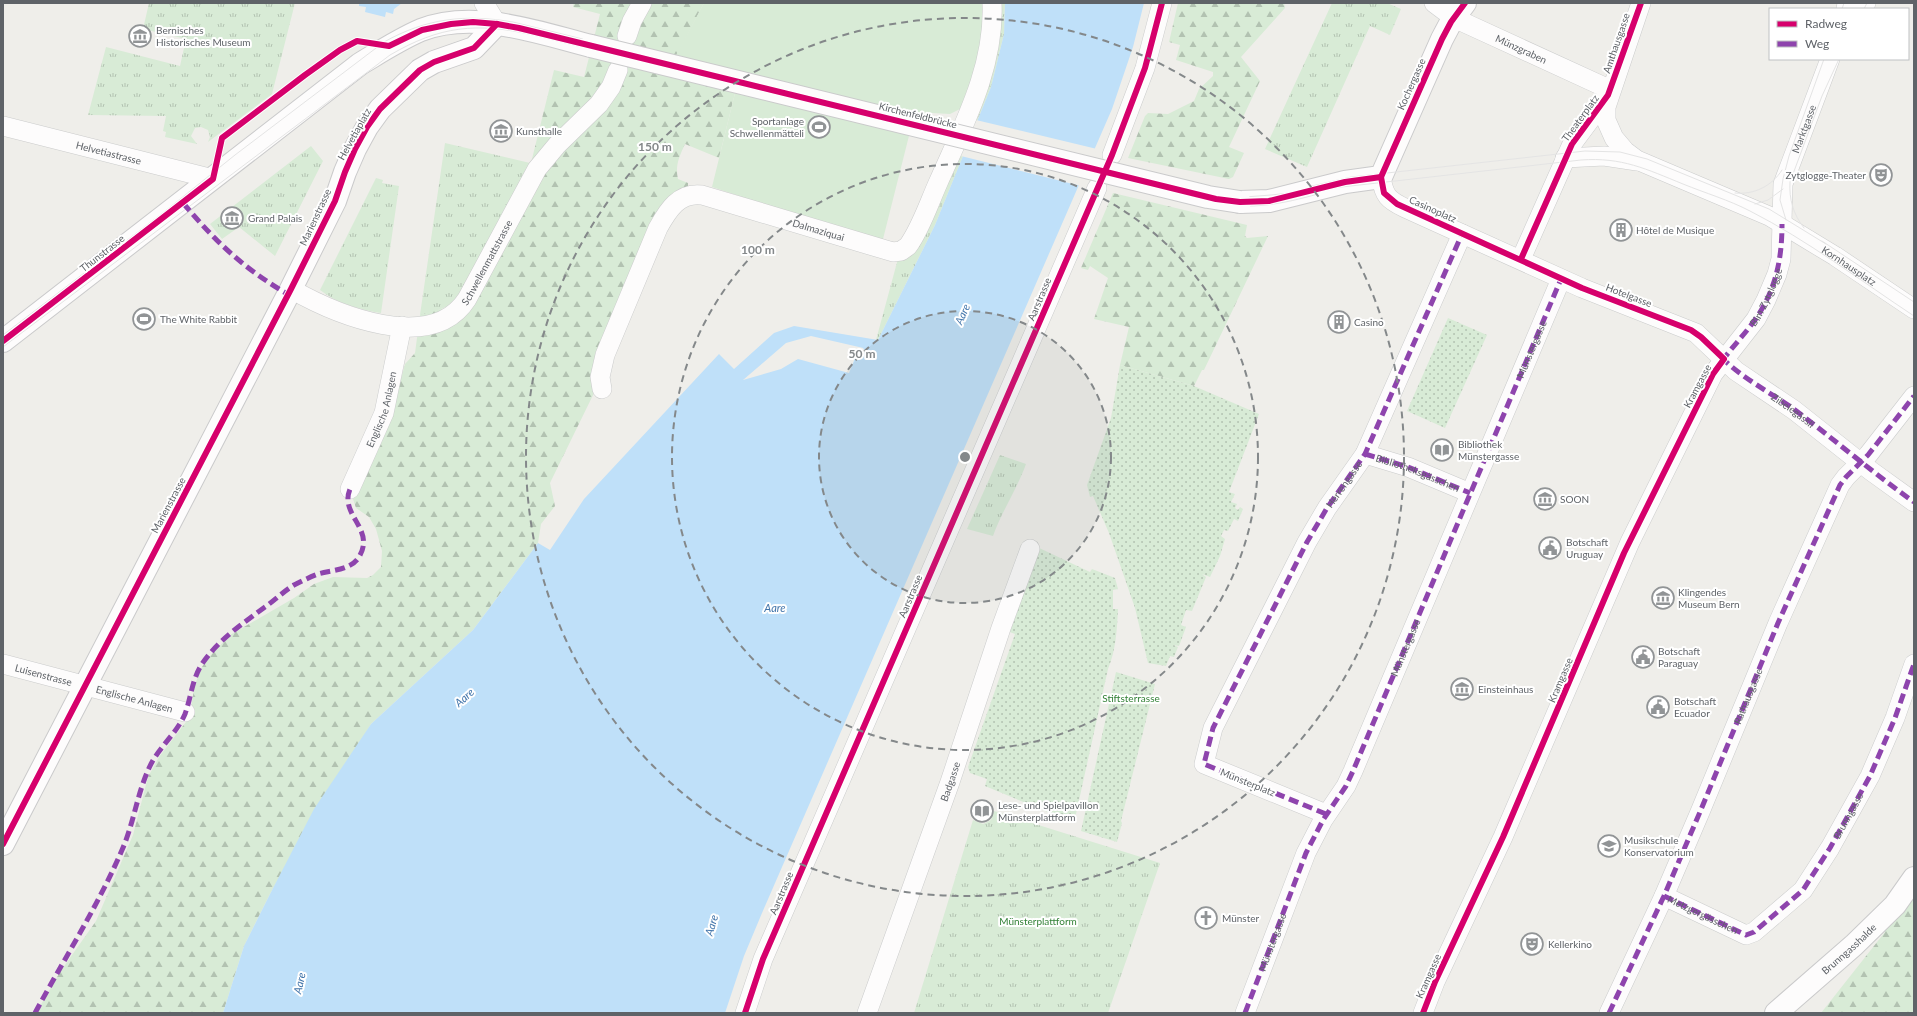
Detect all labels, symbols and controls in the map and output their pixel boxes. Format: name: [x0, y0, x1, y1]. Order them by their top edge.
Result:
legend: [1769, 8, 1909, 60]
street label: Amthausgasse: [1600, 11, 1632, 75]
text: Radweg: [1805, 16, 1847, 31]
museum icon: Bernisches Historisches Museum: [127, 23, 153, 49]
place label: Bernisches Historisches Museum: [156, 24, 251, 48]
street label: Münzgraben: [1494, 32, 1549, 66]
text: Weg: [1805, 36, 1829, 51]
street label: Kochergasse: [1394, 56, 1428, 112]
street label: Theaterplatz: [1559, 92, 1601, 144]
street label: Kirchenfeldbrücke: [878, 100, 958, 130]
street label: Marktgasse: [1789, 103, 1818, 155]
street label: Helvetiaplatz: [335, 106, 373, 162]
sports icon: Sportanlage Schwellenmätteli: [806, 114, 832, 140]
place label: Sportanlage Schwellenmätteli: [730, 115, 804, 139]
museum icon: Kunsthalle: [488, 118, 514, 144]
place label: Kunsthalle: [516, 125, 562, 137]
street label: Helvetiastrasse: [75, 139, 143, 167]
text: 150 m: [638, 139, 672, 154]
theatre icon: Zytglogge-Theater: [1868, 162, 1894, 188]
place label: Zytglogge-Theater: [1786, 169, 1866, 181]
street label: Marienstrasse: [297, 187, 333, 247]
street label: Casinoplatz: [1407, 193, 1459, 225]
museum icon: Grand Palais: [219, 205, 245, 231]
place label: Grand Palais: [248, 212, 302, 224]
street label: Dalmaziquai: [791, 216, 846, 243]
building icon: Hôtel de Musique: [1608, 217, 1634, 243]
street label: Schwellenmattstrasse: [459, 218, 514, 307]
place label: Hôtel de Musique: [1636, 224, 1714, 236]
street label: Thunstrasse: [77, 232, 127, 274]
text: 100 m: [741, 242, 775, 257]
street label: Kornhausplatz: [1820, 243, 1879, 288]
street label: Bim Zytglogge: [1747, 267, 1784, 328]
street label: Aarstrasse: [1025, 276, 1053, 322]
street label: Hotelgasse: [1604, 281, 1654, 309]
water label: Aare: [951, 302, 972, 327]
sports icon: The White Rabbit: [131, 306, 157, 332]
building icon: Casino: [1326, 309, 1352, 335]
place label: The White Rabbit: [160, 313, 238, 325]
place label: Casino: [1354, 316, 1384, 328]
street label: Münstergasse: [1514, 319, 1549, 380]
text: 50 m: [849, 346, 875, 361]
street label: Kramgasse: [1681, 362, 1713, 410]
street label: Englische Anlagen: [363, 370, 398, 449]
street label: Zibelegässli: [1769, 391, 1817, 430]
library icon: Bibliothek Münstergasse: [1429, 437, 1455, 463]
place label: Bibliothek Münstergasse: [1458, 438, 1519, 462]
centre of rings: [958, 450, 972, 464]
street label: Bibliotheksgässchen: [1374, 452, 1461, 494]
street label: Herrengasse: [1323, 458, 1364, 510]
street label: Marienstrasse: [148, 475, 188, 535]
museum icon: SOON: [1532, 486, 1558, 512]
place label: SOON: [1560, 493, 1589, 505]
public building icon: Botschaft Uruguay: [1537, 535, 1563, 561]
place label: Botschaft Uruguay: [1566, 536, 1608, 560]
street label: Aarstrasse: [896, 573, 924, 619]
museum icon: Klingendes Museum Bern: [1650, 585, 1676, 611]
place label: Klingendes Museum Bern: [1678, 586, 1740, 610]
water label: Aare: [763, 601, 786, 614]
street label: Münstergasse: [1388, 617, 1423, 678]
public building icon: Botschaft Paraguay: [1630, 644, 1656, 670]
place label: Botschaft Paraguay: [1658, 645, 1700, 669]
street label: Kramgasse: [1545, 656, 1575, 704]
street label: Luisenstrasse: [14, 661, 73, 688]
street label: Rathausgasse: [1731, 666, 1765, 726]
museum icon: Einsteinhaus: [1449, 676, 1475, 702]
street label: Englische Anlagen: [95, 683, 174, 715]
place label: Einsteinhaus: [1478, 683, 1533, 695]
water label: Aare: [451, 685, 476, 710]
park label: Stiftsterrasse: [1102, 692, 1160, 704]
public building icon: Botschaft Ecuador: [1645, 694, 1671, 720]
place label: Botschaft Ecuador: [1674, 695, 1716, 719]
street label: Badgasse: [938, 760, 962, 803]
street label: Münsterplatz: [1219, 766, 1278, 799]
street label: Brunngasse: [1830, 790, 1866, 841]
library icon: Lese- und Spielpavillon Münsterplattform: [969, 798, 995, 824]
place label: Lese- und Spielpavillon Münsterplattform: [998, 799, 1098, 823]
school or university icon: Musikschule Konservatorium: [1596, 833, 1622, 859]
place label: Musikschule Konservatorium: [1624, 834, 1694, 858]
street label: Aarstrasse: [767, 870, 795, 916]
street label: Metzgergässchen: [1666, 893, 1740, 936]
church icon: Münster: [1193, 905, 1219, 931]
street label: Münstergasse: [1256, 911, 1289, 973]
place label: Münster: [1222, 912, 1260, 924]
water label: Aare: [701, 913, 720, 938]
park label: Münsterplattform: [999, 915, 1077, 927]
street label: Brunngasshalde: [1819, 921, 1878, 977]
theatre icon: Kellerkino: [1519, 931, 1545, 957]
place label: Kellerkino: [1548, 938, 1592, 950]
street label: Kramgasse: [1413, 952, 1443, 1000]
water label: Aare: [290, 971, 308, 996]

